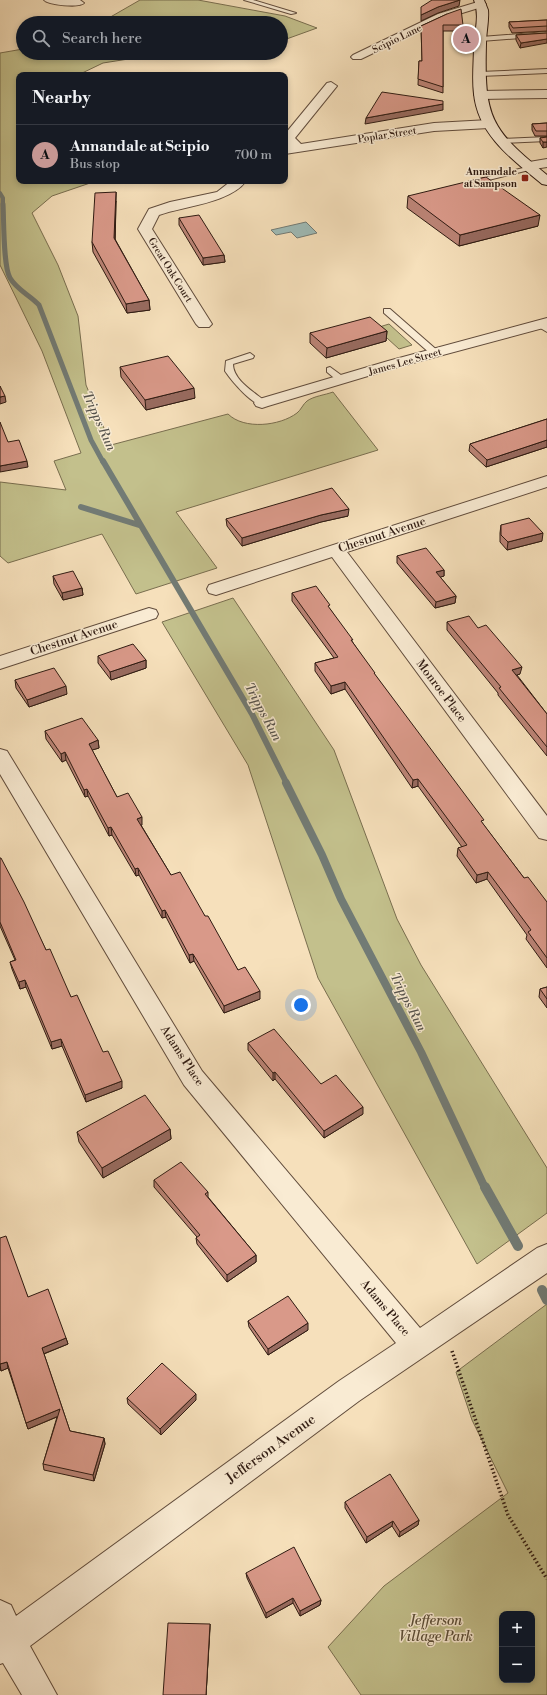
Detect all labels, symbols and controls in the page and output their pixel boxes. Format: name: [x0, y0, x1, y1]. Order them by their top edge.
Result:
search box: [16, 16, 288, 60]
street label: Scipio Lane: [370, 22, 424, 56]
pin: A: [453, 24, 479, 54]
icon: search: [30, 27, 52, 49]
text: Search here: [62, 29, 142, 48]
text: Nearby: [32, 87, 91, 109]
street label: Poplar Street: [357, 124, 418, 146]
text: Annandale at Scipio: [70, 137, 210, 156]
text: A: [40, 147, 50, 163]
text: 700 m: [234, 147, 272, 163]
text: Bus stop: [70, 156, 120, 172]
place label: Annandale at Sampson: [464, 166, 518, 190]
marker: Annandale at Sampson: [520, 173, 530, 183]
street label: Great Oak Court: [145, 236, 195, 305]
street label: James Lee Street: [366, 346, 443, 378]
water label: Tripps Run: [79, 389, 120, 454]
street label: Chestnut Avenue: [336, 514, 428, 556]
street label: Chestnut Avenue: [28, 617, 120, 659]
street label: Monroe Place: [413, 657, 469, 725]
water label: Tripps Run: [241, 680, 285, 745]
water label: Tripps Run: [386, 970, 430, 1035]
your location: [291, 995, 311, 1015]
street label: Adams Place: [156, 1022, 207, 1089]
street label: Adams Place: [356, 1276, 413, 1339]
street label: Jefferson Avenue: [222, 1410, 319, 1488]
map controls: [499, 1611, 535, 1683]
button: +: [499, 1611, 535, 1647]
park label: Jefferson Village Park: [399, 1612, 473, 1646]
button: −: [499, 1647, 535, 1683]

